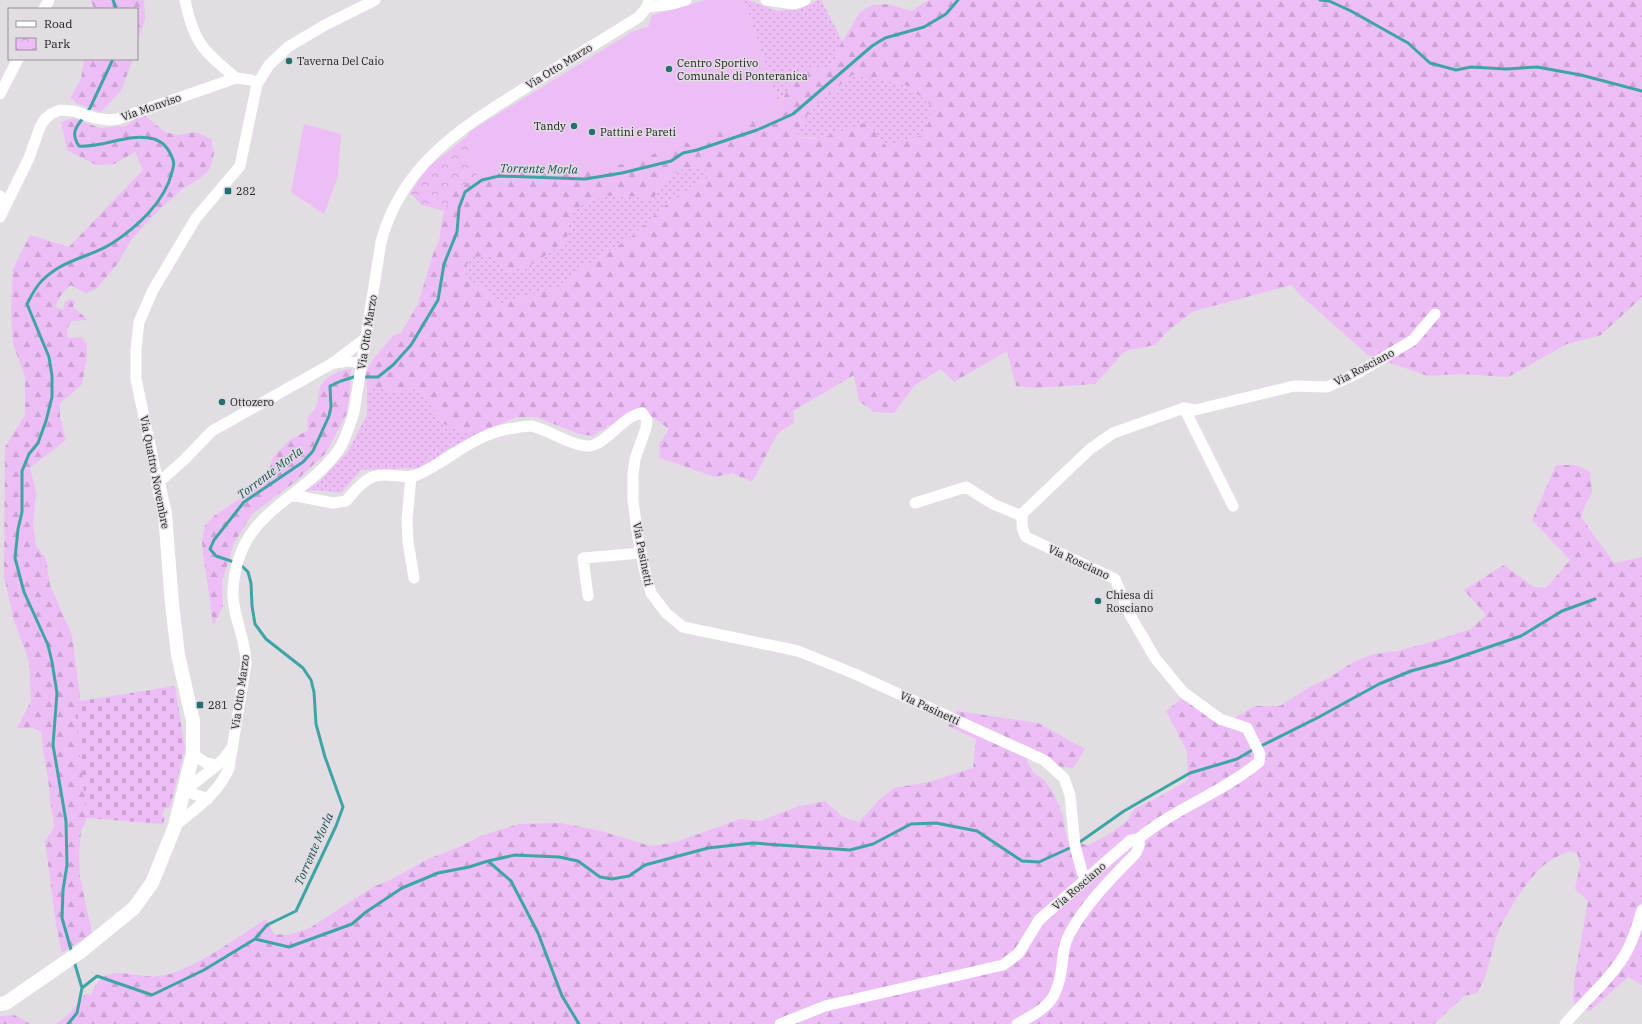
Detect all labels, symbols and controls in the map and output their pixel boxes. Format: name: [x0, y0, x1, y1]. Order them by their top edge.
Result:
legend: [8, 8, 138, 60]
text: Road: [44, 16, 73, 31]
text: Park: [44, 36, 70, 51]
street label: Via Otto Marzo: [523, 40, 595, 92]
place label: Taverna Del Caio: [297, 54, 384, 68]
marker: Taverna Del Caio: [284, 56, 294, 66]
place label: Centro Sportivo Comunale di Ponteranica: [677, 56, 808, 83]
marker: Centro Sportivo Comunale di Ponteranica: [664, 64, 674, 74]
street label: Via Monviso: [119, 90, 183, 124]
place label: Tandy: [534, 119, 566, 133]
marker: Tandy: [569, 121, 579, 131]
place label: Pattini e Pareti: [600, 125, 677, 139]
marker: Pattini e Pareti: [587, 127, 597, 137]
water label: Torrente Morla: [500, 160, 579, 177]
place label: 282: [236, 184, 256, 198]
marker: 282: [223, 186, 233, 196]
street label: Via Otto Marzo: [354, 294, 380, 370]
street label: Via Rosciano: [1331, 345, 1397, 389]
place label: Ottozero: [230, 395, 274, 409]
marker: Ottozero: [217, 397, 227, 407]
street label: Via Quattro Novembre: [137, 414, 173, 530]
water label: Torrente Morla: [234, 443, 306, 502]
street label: Via Pasinetti: [630, 521, 656, 588]
street label: Via Rosciano: [1046, 542, 1112, 582]
place label: Chiesa di Rosciano: [1106, 588, 1154, 615]
marker: Chiesa di Rosciano: [1093, 596, 1103, 606]
street label: Via Otto Marzo: [228, 654, 252, 730]
street label: Via Pasinetti: [898, 688, 963, 728]
place label: 281: [208, 698, 228, 712]
marker: 281: [195, 700, 205, 710]
water label: Torrente Morla: [291, 810, 336, 888]
street label: Via Rosciano: [1049, 859, 1109, 913]

